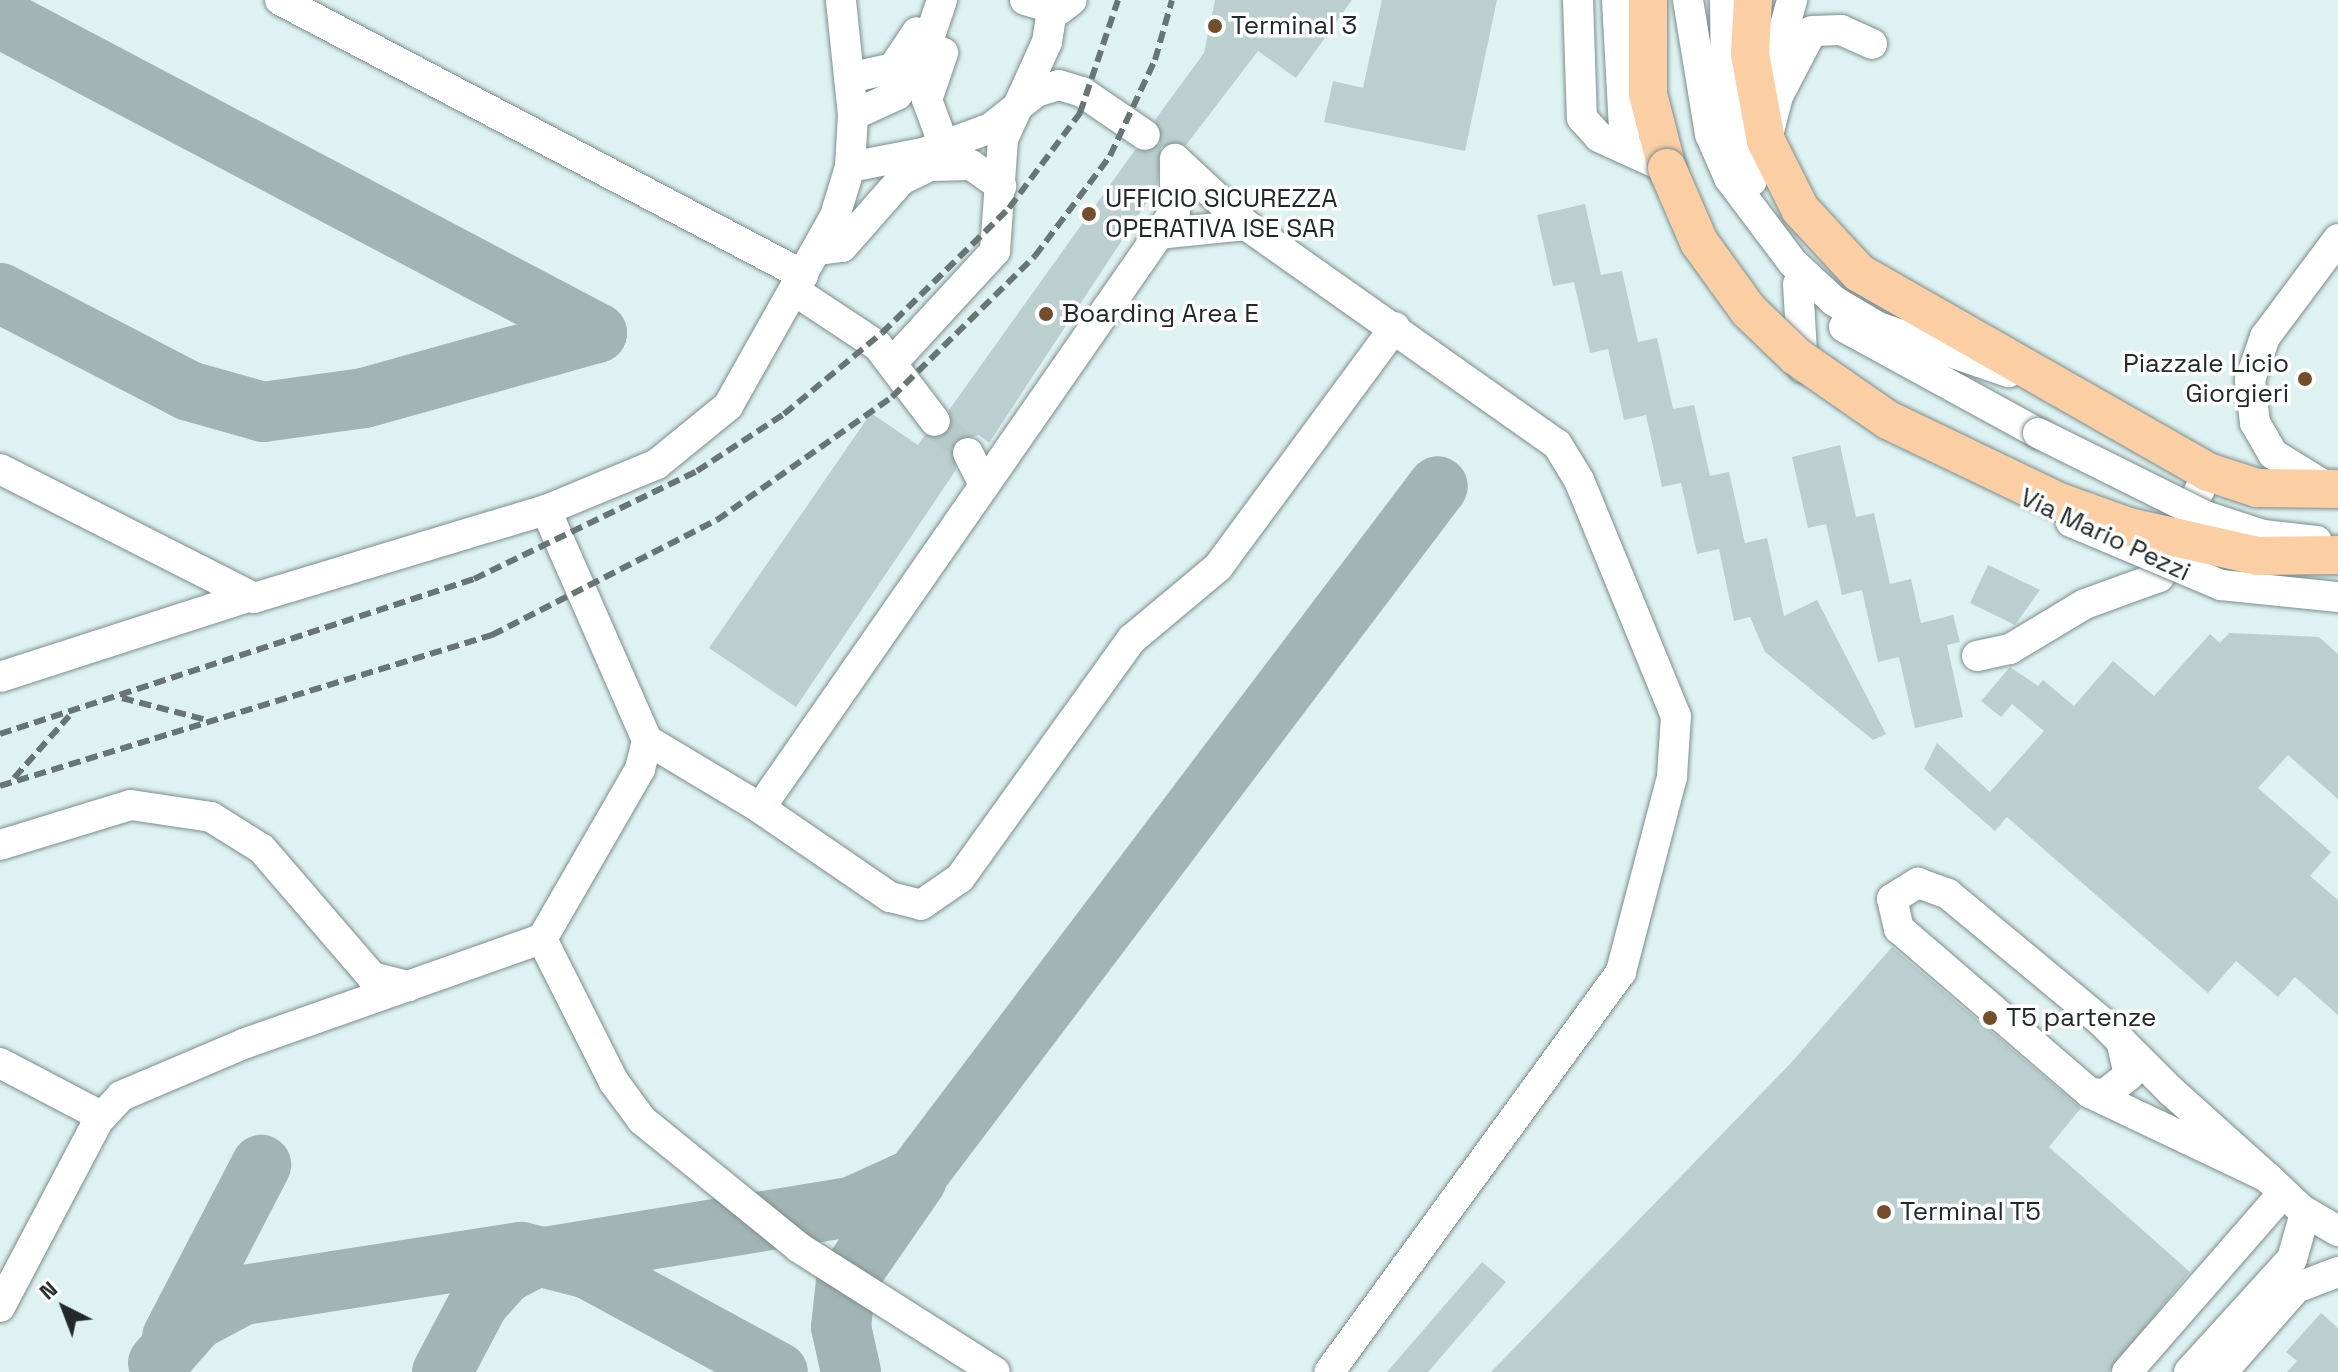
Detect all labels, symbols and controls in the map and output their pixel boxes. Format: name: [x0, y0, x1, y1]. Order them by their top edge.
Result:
place label: Terminal 3: [1231, 10, 1357, 42]
marker: Terminal 3: [1206, 17, 1224, 35]
place label: UFFICIO SICUREZZA OPERATIVA ISE SAR: [1105, 183, 1338, 244]
marker: UFFICIO SICUREZZA OPERATIVA ISE SAR: [1080, 205, 1098, 223]
place label: Boarding Area E: [1062, 298, 1259, 330]
marker: Boarding Area E: [1037, 305, 1055, 323]
place label: Piazzale Licio Giorgieri: [2123, 348, 2289, 410]
marker: Piazzale Licio Giorgieri: [2296, 370, 2314, 388]
street label: Via Mario Pezzi: [2015, 482, 2195, 588]
place label: T5 partenze: [2006, 1002, 2156, 1034]
marker: T5 partenze: [1981, 1009, 1999, 1027]
place label: Terminal T5: [1900, 1196, 2041, 1228]
marker: Terminal T5: [1875, 1203, 1893, 1221]
north arrow: [24, 1268, 104, 1348]
text: N: [33, 1275, 63, 1306]

